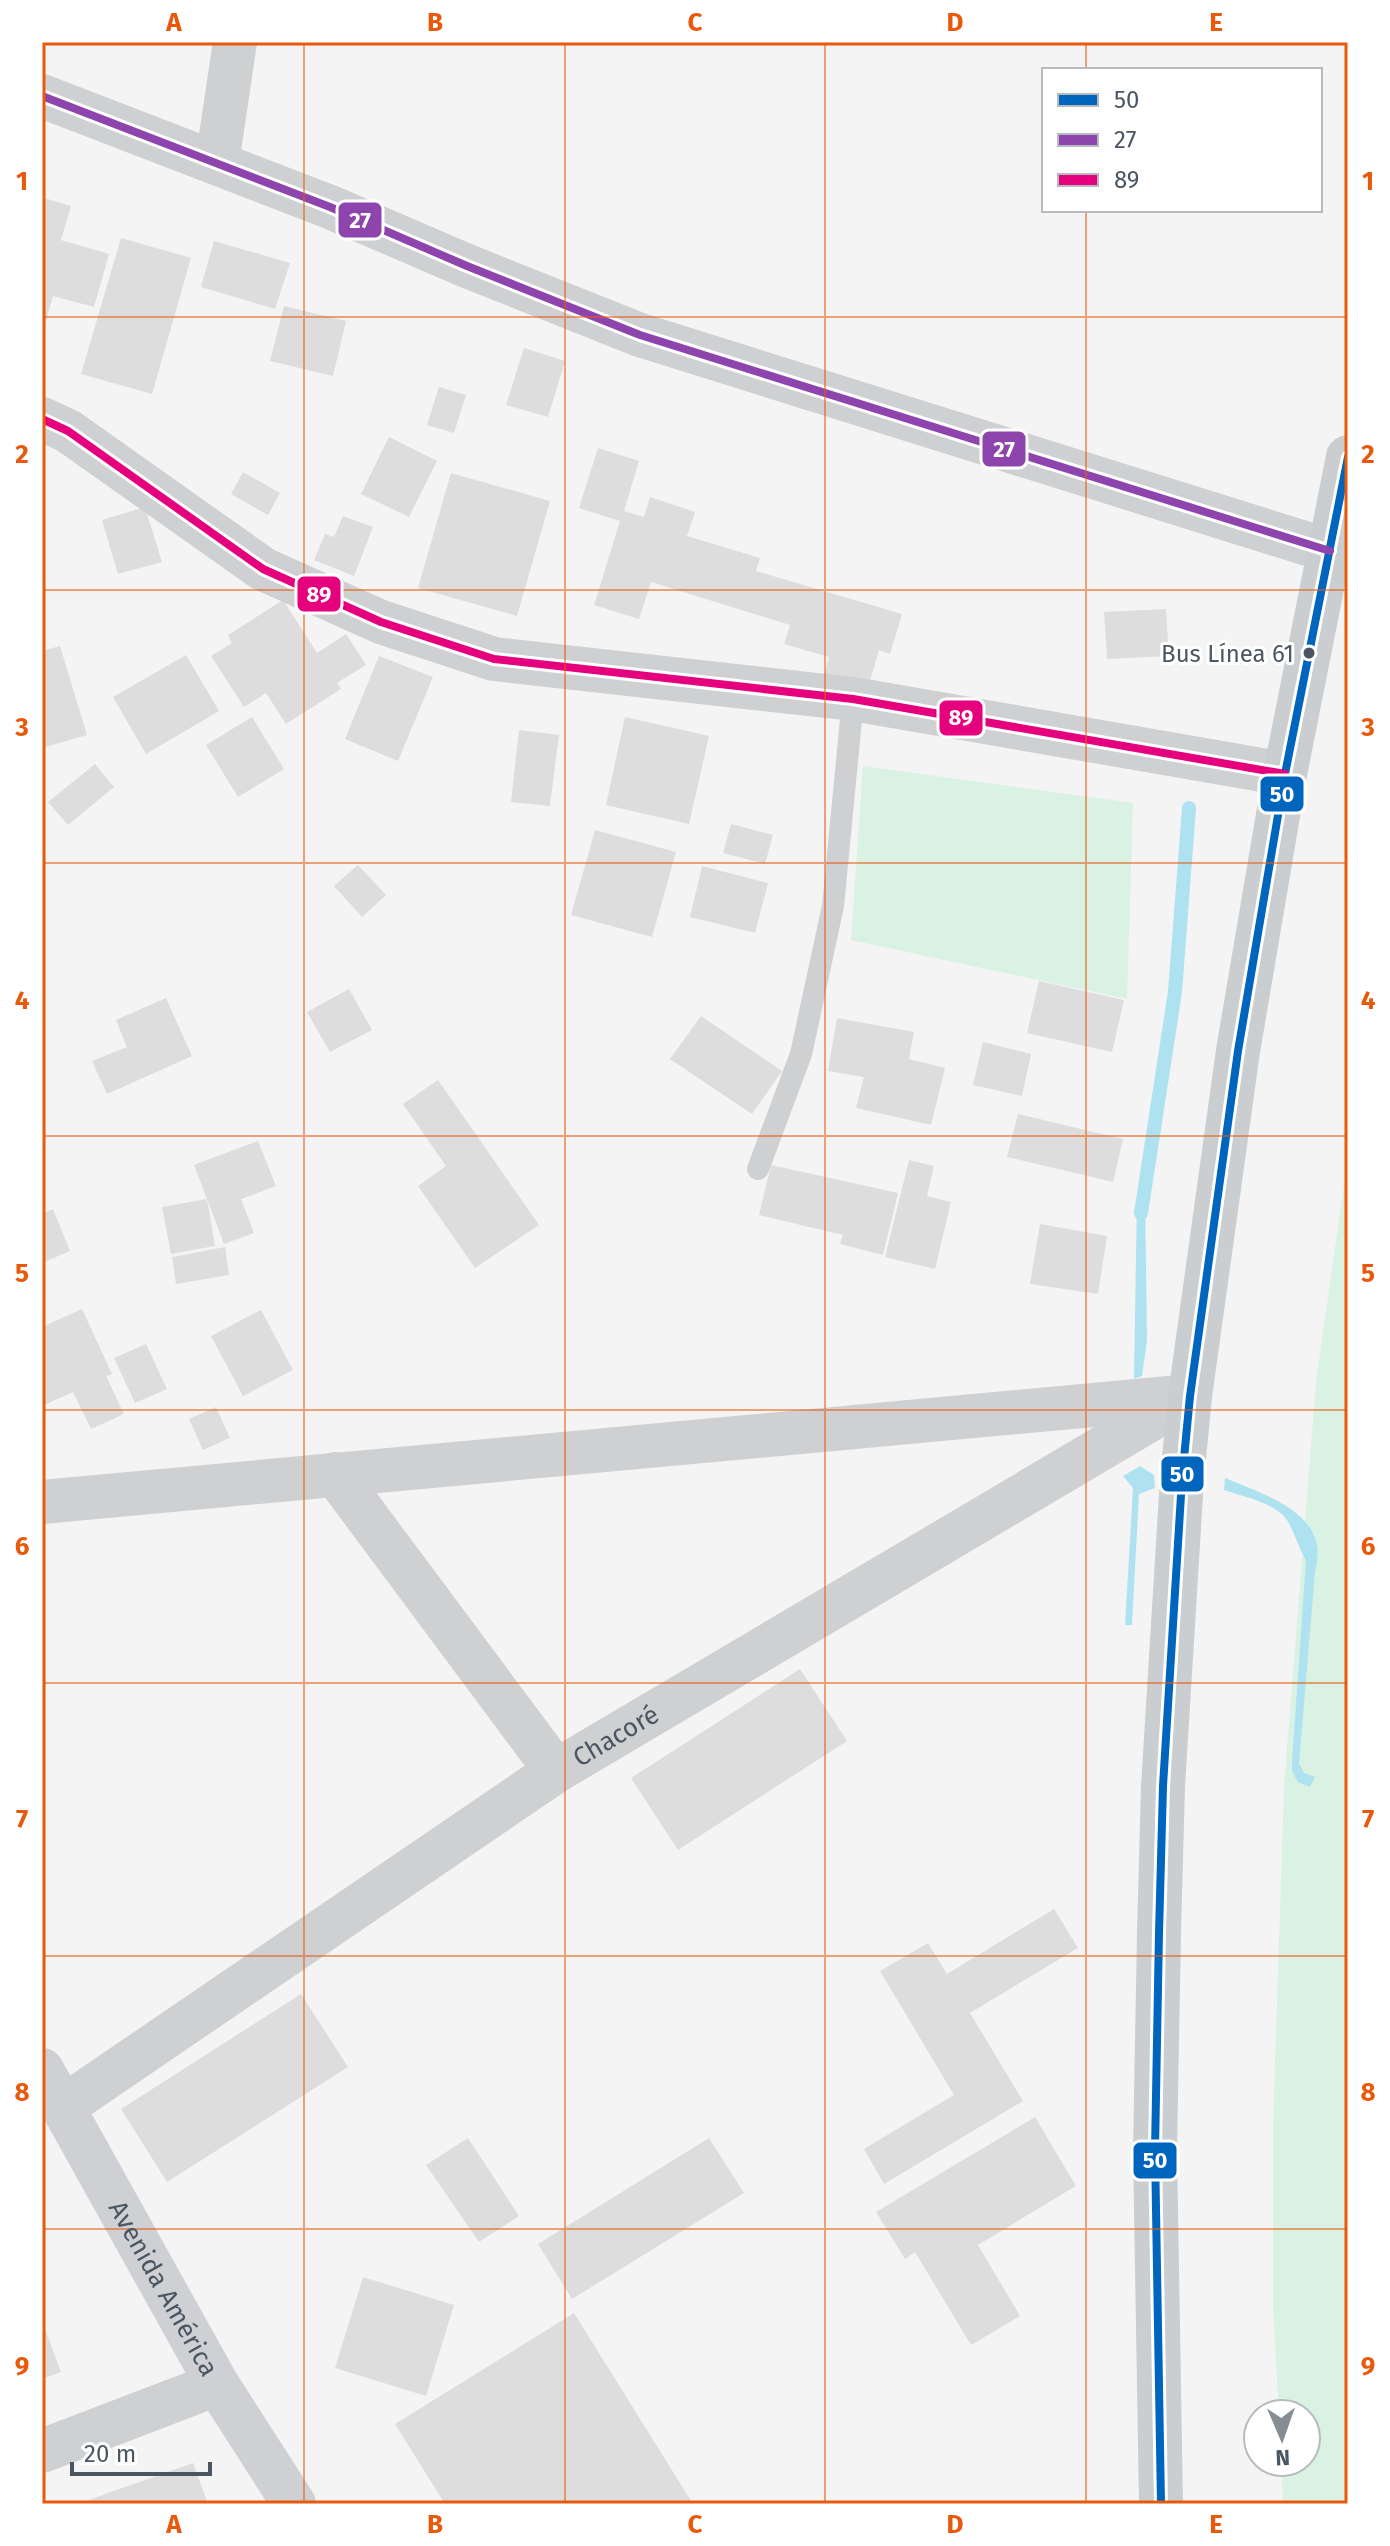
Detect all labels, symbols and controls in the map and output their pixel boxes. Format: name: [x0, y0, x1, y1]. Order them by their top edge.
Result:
text: A: [165, 7, 182, 38]
text: B: [427, 7, 443, 38]
text: C: [688, 7, 703, 38]
text: D: [947, 7, 964, 38]
text: E: [1209, 7, 1223, 38]
legend: [1042, 68, 1322, 212]
text: 50: [1114, 86, 1139, 114]
text: 27: [1114, 126, 1136, 154]
text: 1: [16, 166, 28, 197]
text: 89: [1114, 166, 1139, 194]
text: 1: [1362, 166, 1374, 197]
line badge: 27: [337, 201, 383, 239]
text: 27: [349, 207, 371, 234]
line badge: 27: [981, 430, 1027, 468]
text: 27: [993, 436, 1015, 463]
text: 2: [15, 439, 29, 470]
text: 2: [1361, 439, 1375, 470]
line badge: 89: [296, 575, 342, 613]
text: 89: [307, 581, 331, 608]
place label: Bus Línea 61: [1161, 640, 1294, 668]
marker: Bus Línea 61: [1301, 645, 1317, 661]
line badge: 89: [938, 699, 984, 737]
text: 89: [949, 704, 973, 731]
text: 3: [14, 712, 29, 743]
text: 3: [1360, 712, 1375, 743]
line badge: 50: [1259, 775, 1305, 813]
text: 50: [1270, 781, 1294, 808]
text: 4: [15, 985, 30, 1016]
text: 4: [1361, 985, 1376, 1016]
text: 5: [15, 1258, 29, 1289]
text: 5: [1361, 1258, 1375, 1289]
line badge: 50: [1160, 1455, 1205, 1493]
text: 50: [1170, 1461, 1194, 1488]
text: 6: [15, 1531, 30, 1562]
text: 6: [1361, 1531, 1376, 1562]
street label: Chacoré: [568, 1699, 664, 1773]
text: 7: [16, 1804, 28, 1835]
text: 7: [1362, 1804, 1374, 1835]
text: 8: [14, 2077, 30, 2108]
text: 8: [1360, 2077, 1376, 2108]
line badge: 50: [1132, 2141, 1178, 2180]
text: 50: [1143, 2147, 1167, 2174]
street label: Avenida América: [102, 2195, 225, 2382]
text: 9: [15, 2351, 29, 2382]
text: 9: [1361, 2351, 1375, 2382]
north arrow: [1242, 2398, 1322, 2478]
scale bar: [72, 2426, 210, 2476]
text: 20 m: [84, 2440, 136, 2468]
text: N: [1275, 2444, 1290, 2471]
text: A: [165, 2509, 182, 2540]
text: B: [427, 2509, 443, 2540]
text: C: [688, 2509, 703, 2540]
text: D: [947, 2509, 964, 2540]
text: E: [1209, 2509, 1223, 2540]

